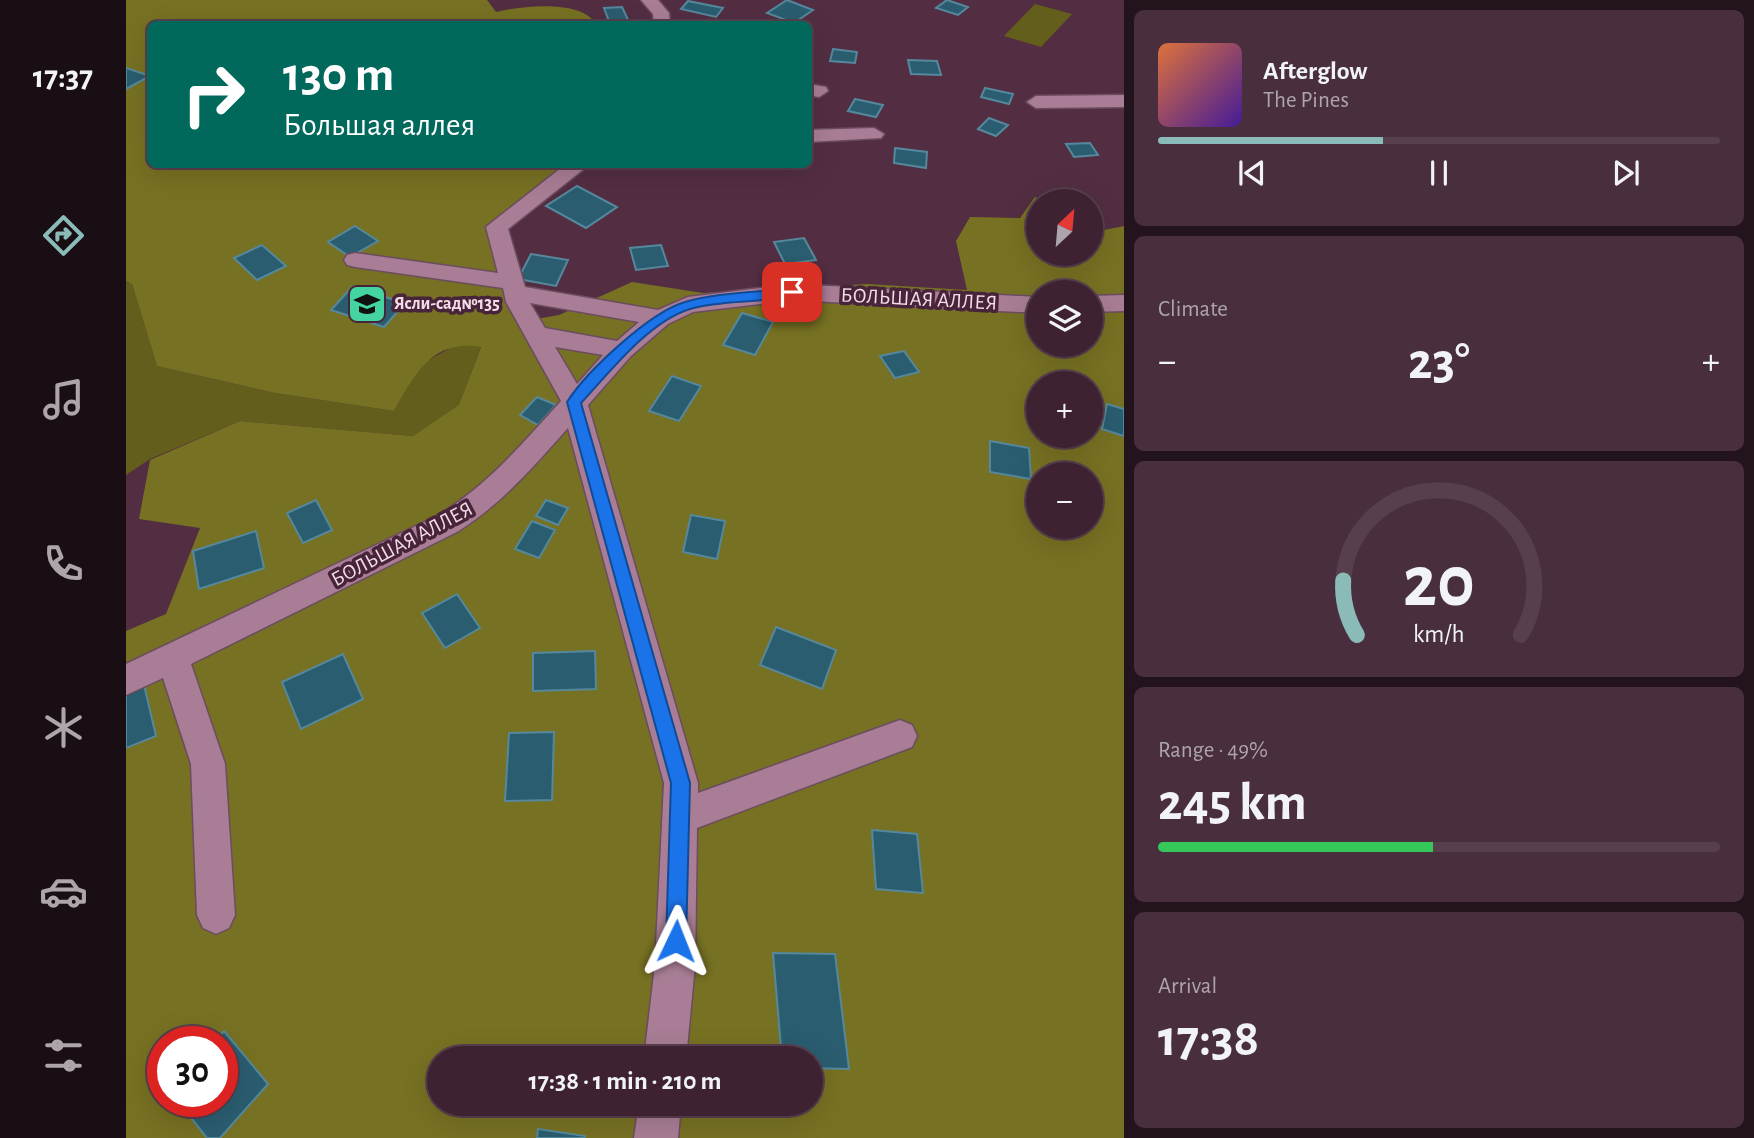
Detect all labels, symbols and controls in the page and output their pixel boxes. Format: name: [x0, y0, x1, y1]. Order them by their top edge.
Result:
icon: right: [168, 49, 259, 140]
text: 130 m: [283, 51, 394, 100]
text: Afterglow: [1263, 58, 1367, 84]
text: 17:37: [33, 61, 93, 93]
text: The Pines: [1263, 89, 1349, 112]
text: Большая аллея: [283, 109, 475, 141]
icon: previous: [1233, 154, 1271, 192]
icon: pause: [1420, 154, 1458, 192]
icon: next: [1607, 154, 1645, 192]
north arrow: [1026, 189, 1102, 266]
map controls: [1026, 189, 1103, 539]
icon: directions: [39, 211, 88, 260]
pin: [762, 262, 822, 322]
icon: arrive: [773, 273, 811, 311]
button: layers: [1026, 280, 1103, 357]
school or university icon: Ясли-сад№135: [346, 283, 388, 325]
street label: БОЛЬШАЯ АЛЛЕЯ: [840, 284, 998, 314]
place label: Ясли-сад№135: [394, 295, 500, 313]
text: Climate: [1158, 298, 1228, 321]
text: 23°: [1408, 336, 1470, 388]
text: −: [1158, 343, 1176, 381]
text: +: [1702, 343, 1720, 381]
button: +: [1026, 371, 1103, 448]
icon: music: [39, 375, 88, 424]
button: −: [1026, 462, 1103, 539]
street label: БОЛЬШАЯ АЛЛЕЯ: [328, 498, 476, 590]
icon: phone: [39, 539, 88, 588]
text: 20: [1403, 547, 1475, 620]
text: km/h: [1413, 622, 1465, 647]
icon: climate: [39, 703, 88, 752]
text: Range · 49%: [1158, 739, 1268, 762]
text: 245 km: [1158, 777, 1307, 829]
icon: car: [39, 867, 88, 916]
position arrow: [639, 904, 713, 978]
text: Arrival: [1158, 975, 1217, 998]
text: 17:38: [1158, 1013, 1259, 1065]
speed limit sign: 30: [147, 1026, 238, 1117]
icon: filters: [39, 1031, 88, 1080]
text: 17:38 · 1 min · 210 m: [528, 1068, 722, 1094]

